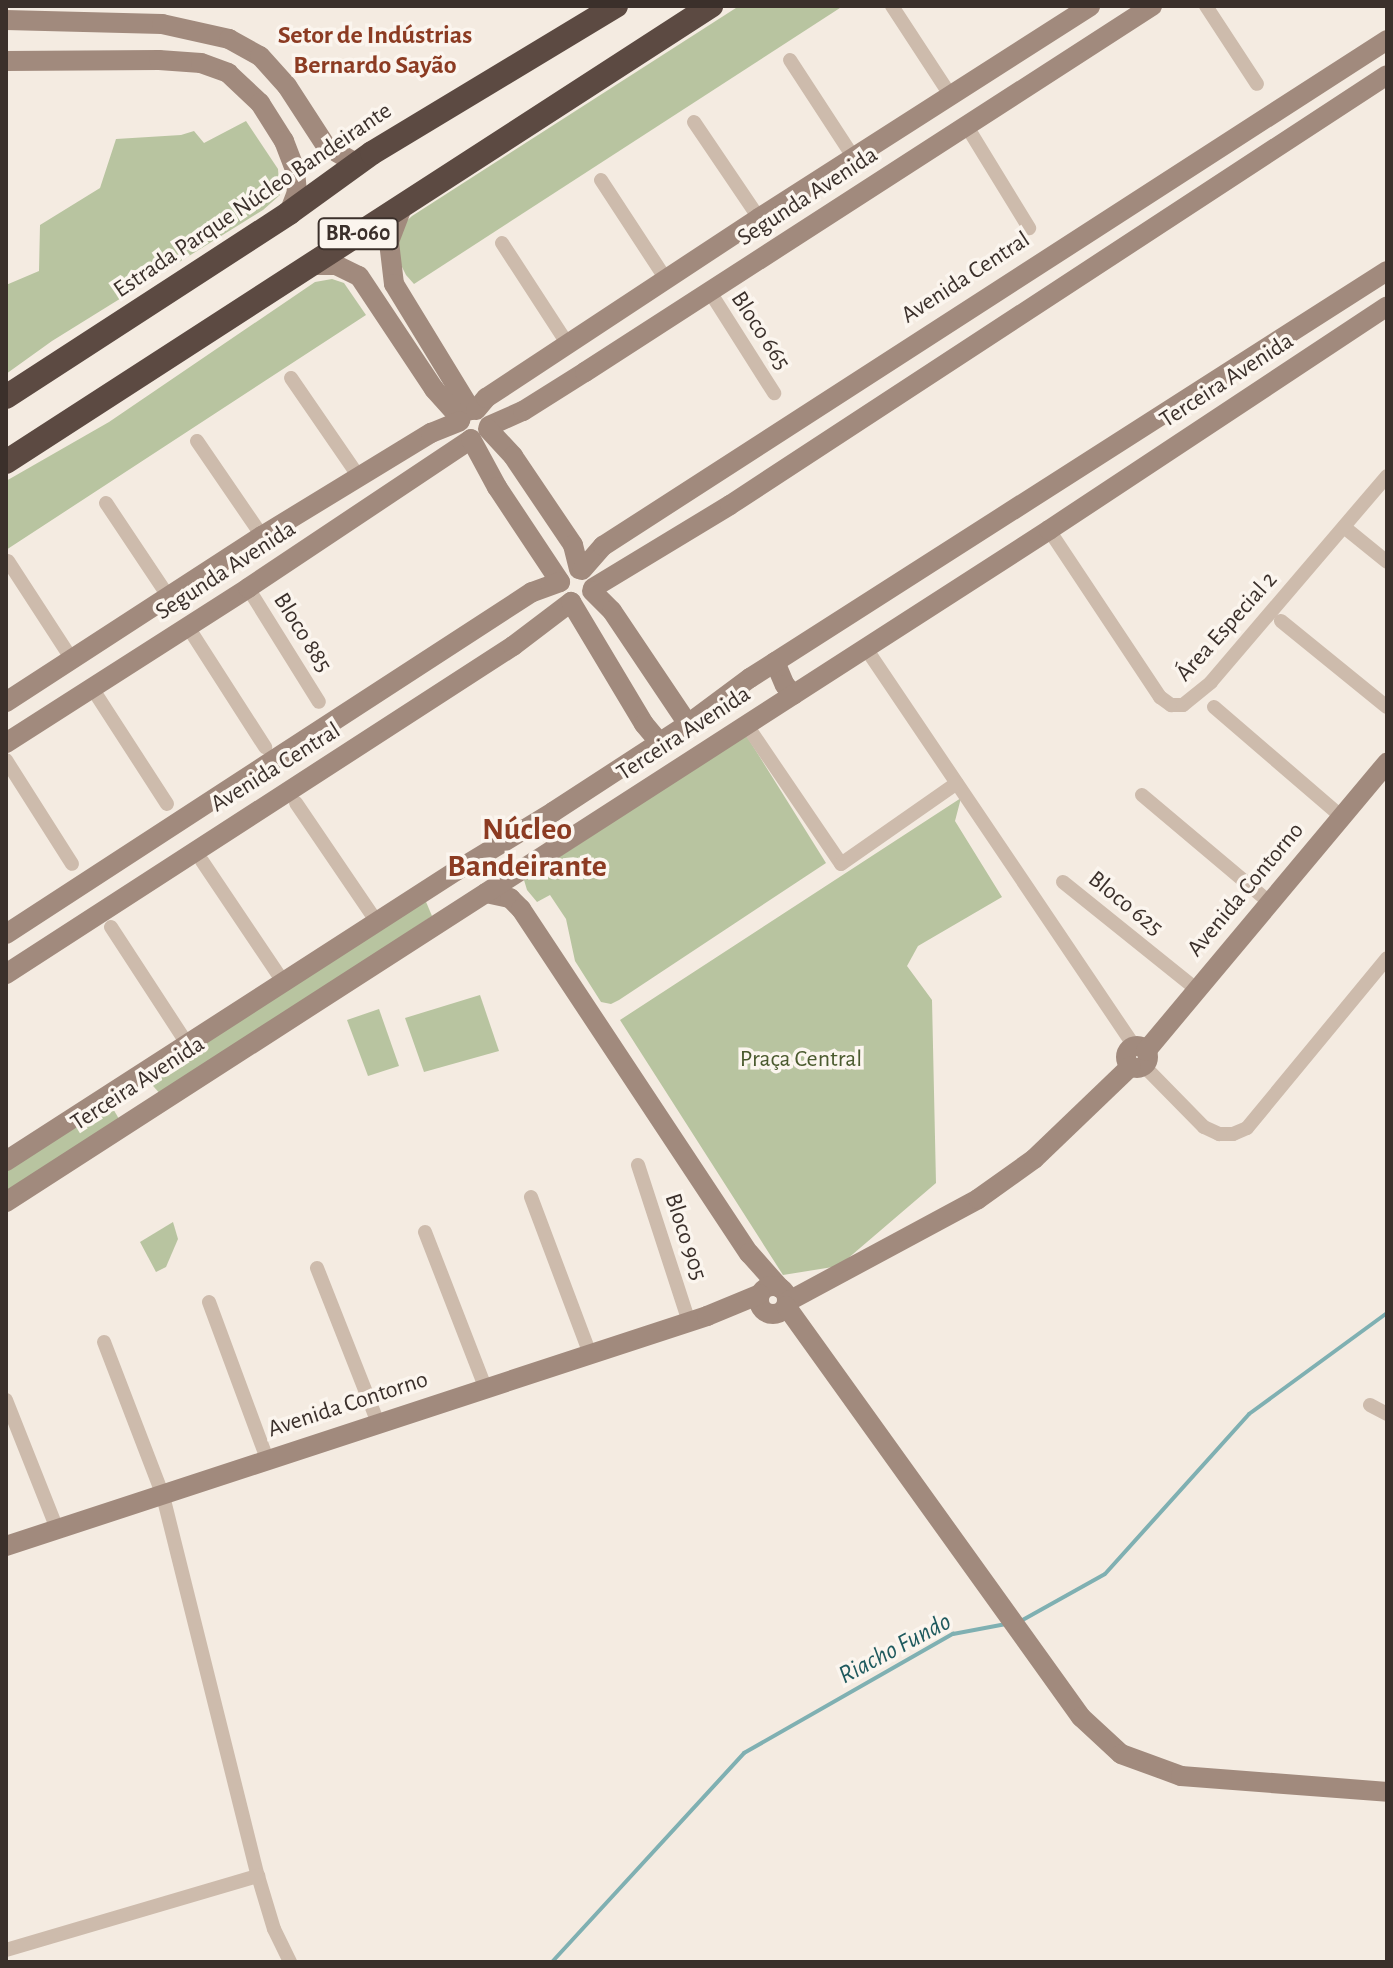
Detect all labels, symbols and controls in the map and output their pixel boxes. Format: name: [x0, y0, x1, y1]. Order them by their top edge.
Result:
district label: Setor de Indústrias Bernardo Sayão: [278, 20, 472, 82]
street label: Estrada Parque Núcleo Bandeirante: [109, 97, 397, 305]
street label: Segunda Avenida: [733, 141, 883, 253]
road number: BR-060: [316, 216, 400, 252]
street label: Avenida Central: [896, 226, 1036, 330]
street label: Bloco 665: [724, 286, 796, 376]
street label: Terceira Avenida: [1155, 327, 1299, 435]
street label: Segunda Avenida: [151, 515, 301, 627]
street label: Área Especial 2: [1170, 566, 1284, 688]
street label: Bloco 885: [266, 588, 338, 678]
street label: Terceira Avenida: [612, 680, 756, 788]
street label: Avenida Central: [206, 717, 346, 819]
district label: Núcleo Bandeirante: [447, 811, 607, 886]
street label: Avenida Contorno: [1181, 817, 1311, 963]
street label: Bloco 625: [1082, 865, 1168, 943]
street label: Terceira Avenida: [66, 1030, 210, 1138]
park label: Praça Central: [740, 1046, 862, 1074]
street label: Bloco 905: [657, 1190, 713, 1284]
street label: Avenida Contorno: [264, 1366, 432, 1444]
water label: Riacho Fundo: [833, 1606, 957, 1692]

